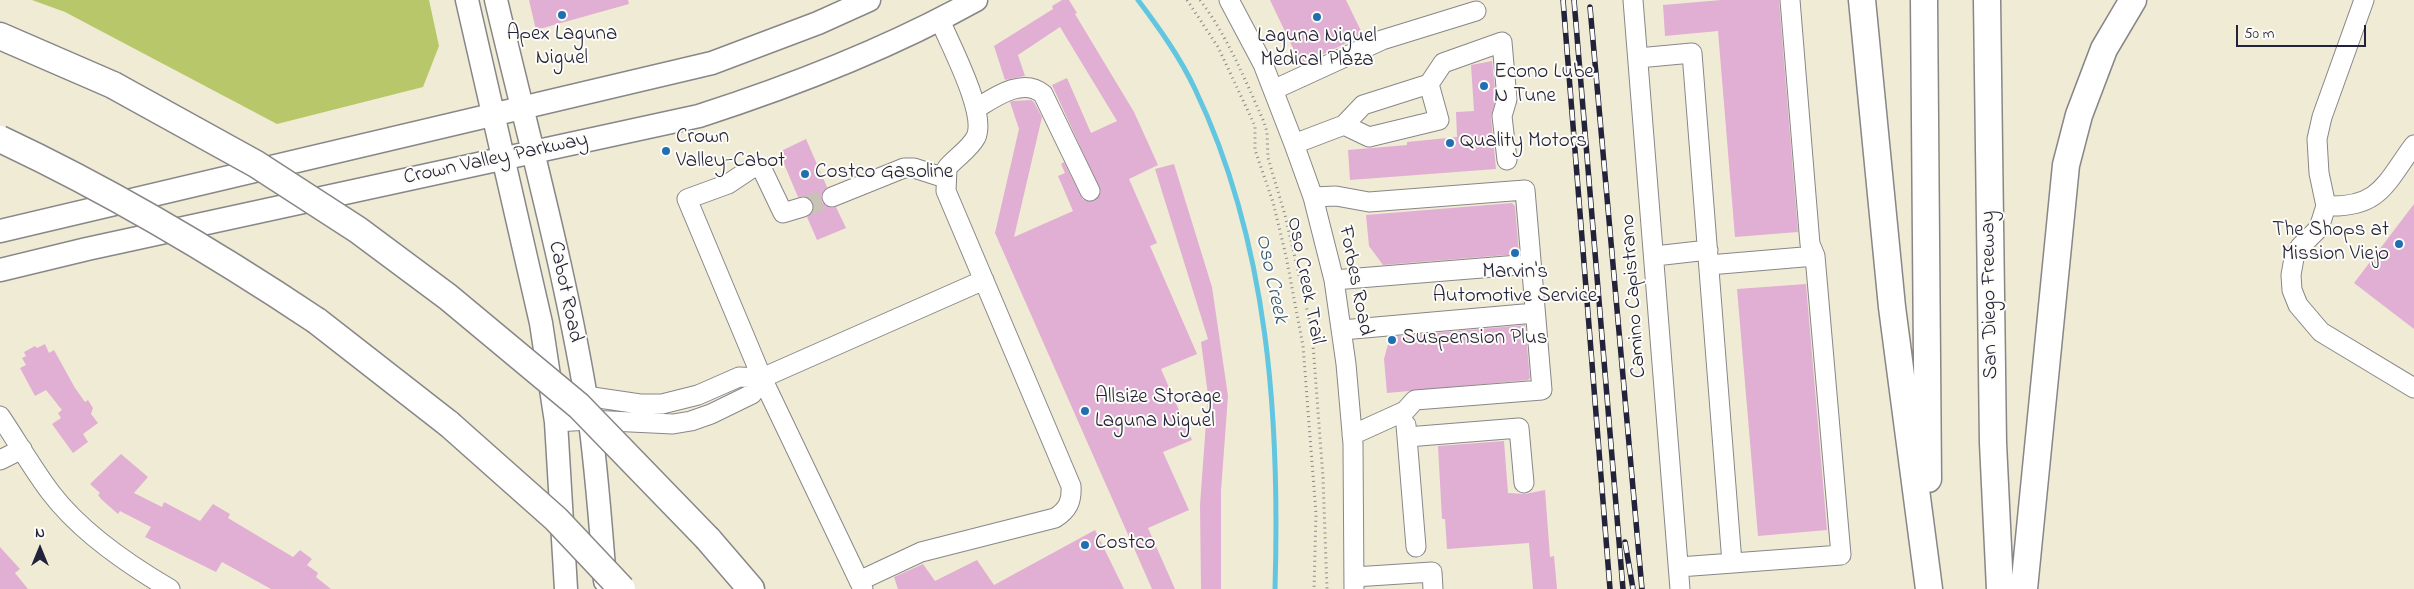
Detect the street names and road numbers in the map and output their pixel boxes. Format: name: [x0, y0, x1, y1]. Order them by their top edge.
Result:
street label: Crown Valley Parkway: [402, 128, 590, 192]
street label: San Diego Freeway: [1977, 210, 2005, 380]
street label: Camino Capistrano: [1617, 213, 1653, 379]
street label: Oso Creek Trail: [1279, 215, 1329, 347]
street label: Forbes Road: [1331, 224, 1377, 338]
street label: Cabot Road: [541, 239, 587, 345]

